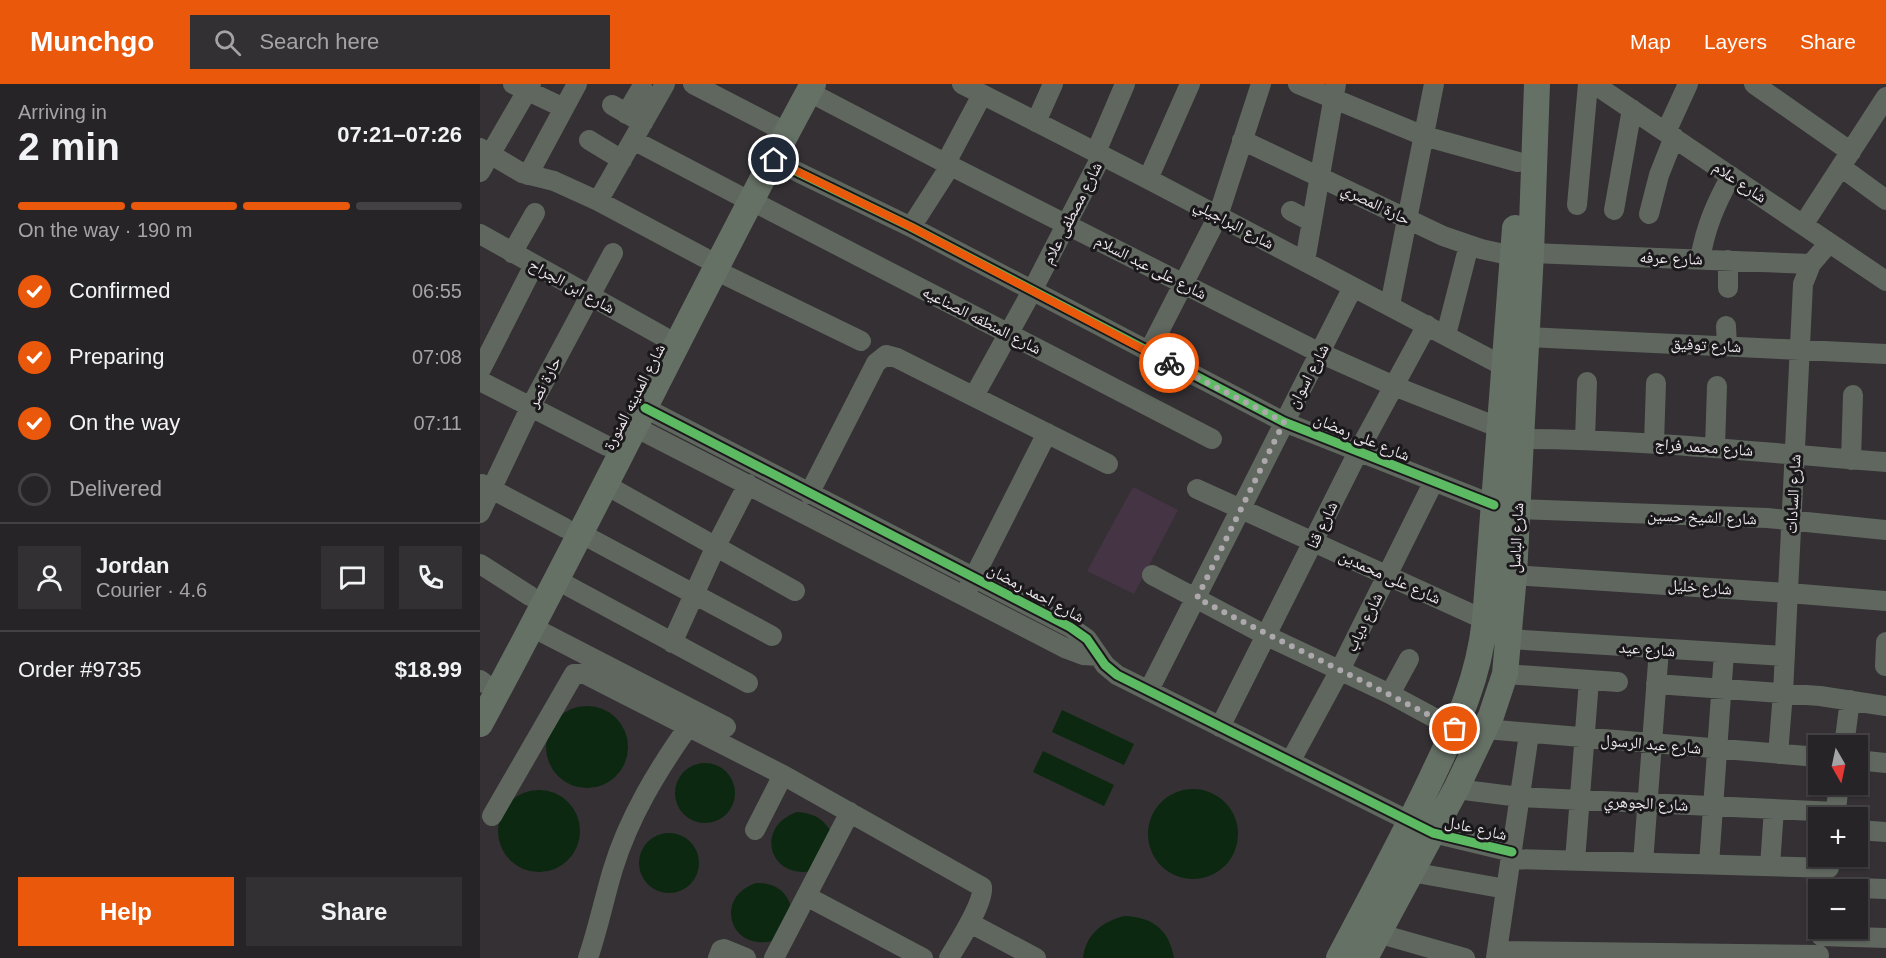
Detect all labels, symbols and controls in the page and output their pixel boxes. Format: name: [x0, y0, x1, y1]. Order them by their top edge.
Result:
search box: [190, 15, 610, 69]
text: Munchgo: [30, 26, 154, 57]
icon: search: [211, 26, 244, 59]
text: Search here: [259, 29, 379, 54]
text: Map: [1630, 30, 1671, 53]
text: Layers: [1704, 30, 1767, 53]
text: Share: [1800, 30, 1856, 53]
text: Arriving in: [18, 101, 107, 123]
text: 07:21–07:26: [337, 122, 462, 147]
text: 2 min: [18, 125, 120, 168]
pin: [748, 134, 799, 185]
icon: home: [757, 143, 790, 176]
street label: شارع علام: [1709, 158, 1770, 208]
street label: شارع مصطفى علام: [1039, 159, 1107, 268]
street label: حارة المصري: [1337, 180, 1413, 232]
street label: شارع البراجيلي: [1189, 196, 1277, 256]
text: On the way · 190 m: [18, 219, 193, 241]
street label: شارع على عبد السلام: [1092, 232, 1209, 304]
street label: شارع عرفه: [1639, 248, 1703, 270]
street label: شارع ابن الجراح: [525, 255, 618, 318]
icon: check: [18, 275, 51, 308]
text: Confirmed: [69, 278, 170, 303]
text: 06:55: [412, 280, 462, 302]
street label: شارع المنطقه الصناعيه: [919, 283, 1044, 359]
courier: [1139, 333, 1199, 393]
street label: شارع توفيق: [1670, 335, 1742, 357]
icon: check: [18, 341, 51, 374]
street label: شارع المدينه المنورة: [600, 341, 670, 454]
street label: شارع اسوان: [1284, 341, 1334, 412]
text: Preparing: [69, 344, 164, 369]
text: 07:08: [412, 346, 462, 368]
icon: bike: [1153, 347, 1186, 380]
street label: حارة نصر: [524, 354, 565, 412]
icon: check: [18, 407, 51, 440]
text: On the way: [69, 410, 180, 435]
street label: شارع على رمضان: [1311, 410, 1412, 466]
text: 07:11: [413, 412, 462, 434]
street label: شارع محمد فراج: [1654, 435, 1754, 461]
street label: شارع السادات: [1782, 454, 1806, 534]
text: Delivered: [69, 476, 162, 501]
street label: شارع قنا: [1303, 499, 1342, 552]
street label: شارع الباسل: [1506, 502, 1528, 574]
street label: شارع الشيخ حسين: [1647, 507, 1757, 529]
button: person: [18, 546, 81, 609]
button: chat: [321, 546, 384, 609]
button: phone: [399, 546, 462, 609]
street label: شارع على محمدين: [1336, 547, 1443, 609]
text: Jordan: [96, 553, 169, 578]
street label: شارع احمد رمضان: [984, 560, 1087, 627]
street label: شارع خليل: [1667, 576, 1733, 600]
text: Courier · 4.6: [96, 579, 207, 601]
street label: شارع دياب: [1342, 590, 1387, 655]
street label: شارع عيد: [1618, 639, 1676, 661]
text: Order #9735: [18, 657, 142, 682]
text: $18.99: [395, 657, 462, 682]
pin: [1429, 703, 1480, 754]
icon: bag: [1438, 712, 1471, 745]
street label: شارع عبد الرسول: [1600, 731, 1702, 759]
north arrow: [1808, 735, 1868, 795]
map controls: [1808, 735, 1868, 939]
street label: شارع الجوهري: [1603, 792, 1689, 818]
button: +: [1808, 807, 1868, 867]
street label: شارع عادل: [1443, 813, 1509, 845]
button: Help: [18, 877, 234, 946]
button: Share: [246, 877, 462, 946]
button: −: [1808, 879, 1868, 939]

